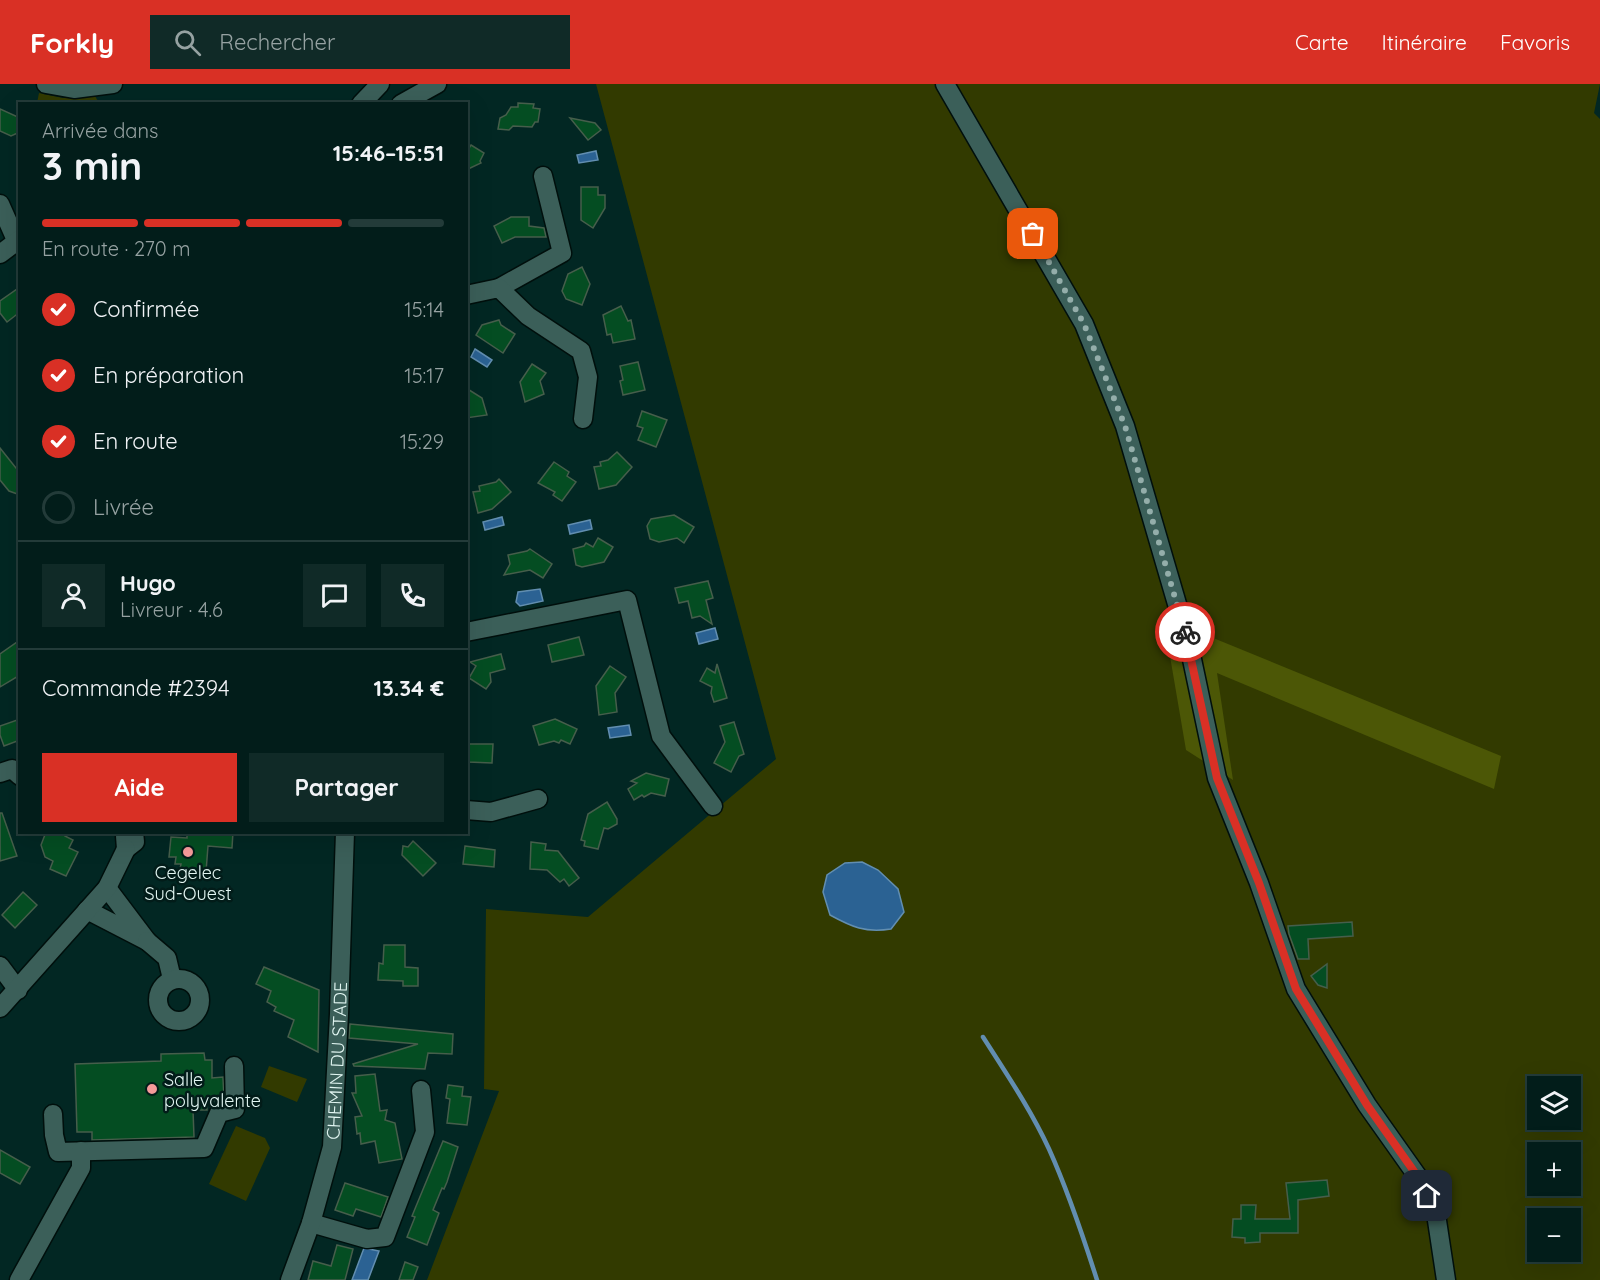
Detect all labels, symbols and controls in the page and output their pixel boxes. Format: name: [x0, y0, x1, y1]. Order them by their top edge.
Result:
search box: [150, 15, 570, 69]
text: Forkly: [30, 25, 114, 60]
icon: search: [171, 26, 204, 59]
text: Rechercher: [219, 28, 335, 56]
text: Carte: [1295, 29, 1349, 55]
text: Itinéraire: [1382, 29, 1467, 55]
text: Favoris: [1500, 29, 1570, 55]
text: Arrivée dans: [42, 118, 158, 143]
text: 15:46–15:51: [333, 139, 444, 167]
text: 3 min: [42, 141, 142, 190]
pin: [1007, 208, 1058, 259]
icon: bag: [1016, 217, 1049, 250]
text: En route · 270 m: [42, 236, 190, 261]
icon: check: [42, 293, 75, 326]
text: Confirmée: [93, 295, 199, 323]
text: 15:14: [404, 297, 444, 322]
icon: check: [42, 359, 75, 392]
text: En préparation: [93, 361, 244, 389]
text: 15:17: [404, 363, 444, 388]
icon: check: [42, 425, 75, 458]
text: En route: [93, 427, 178, 455]
text: 15:29: [400, 429, 444, 454]
text: Livrée: [93, 493, 154, 521]
button: person: [42, 564, 105, 627]
button: chat: [303, 564, 366, 627]
button: phone: [381, 564, 444, 627]
text: Hugo: [120, 569, 176, 597]
text: Livreur · 4.6: [120, 597, 223, 622]
courier: [1155, 602, 1215, 662]
icon: bike: [1169, 616, 1202, 649]
text: Commande #2394: [42, 674, 230, 702]
text: 13.34 €: [373, 674, 444, 702]
button: Aide: [42, 753, 237, 822]
button: Partager: [249, 753, 444, 822]
marker: Cegelec Sud-Ouest: [181, 845, 195, 859]
place label: Cegelec Sud-Ouest: [144, 861, 232, 905]
street label: CHEMIN DU STADE: [321, 981, 352, 1140]
place label: Salle polyvalente: [164, 1068, 261, 1112]
map controls: [1527, 1076, 1581, 1262]
button: layers: [1527, 1076, 1581, 1130]
marker: Salle polyvalente: [145, 1082, 159, 1096]
button: +: [1527, 1142, 1581, 1196]
pin: [1401, 1170, 1452, 1221]
icon: home: [1410, 1179, 1443, 1212]
button: −: [1527, 1208, 1581, 1262]

